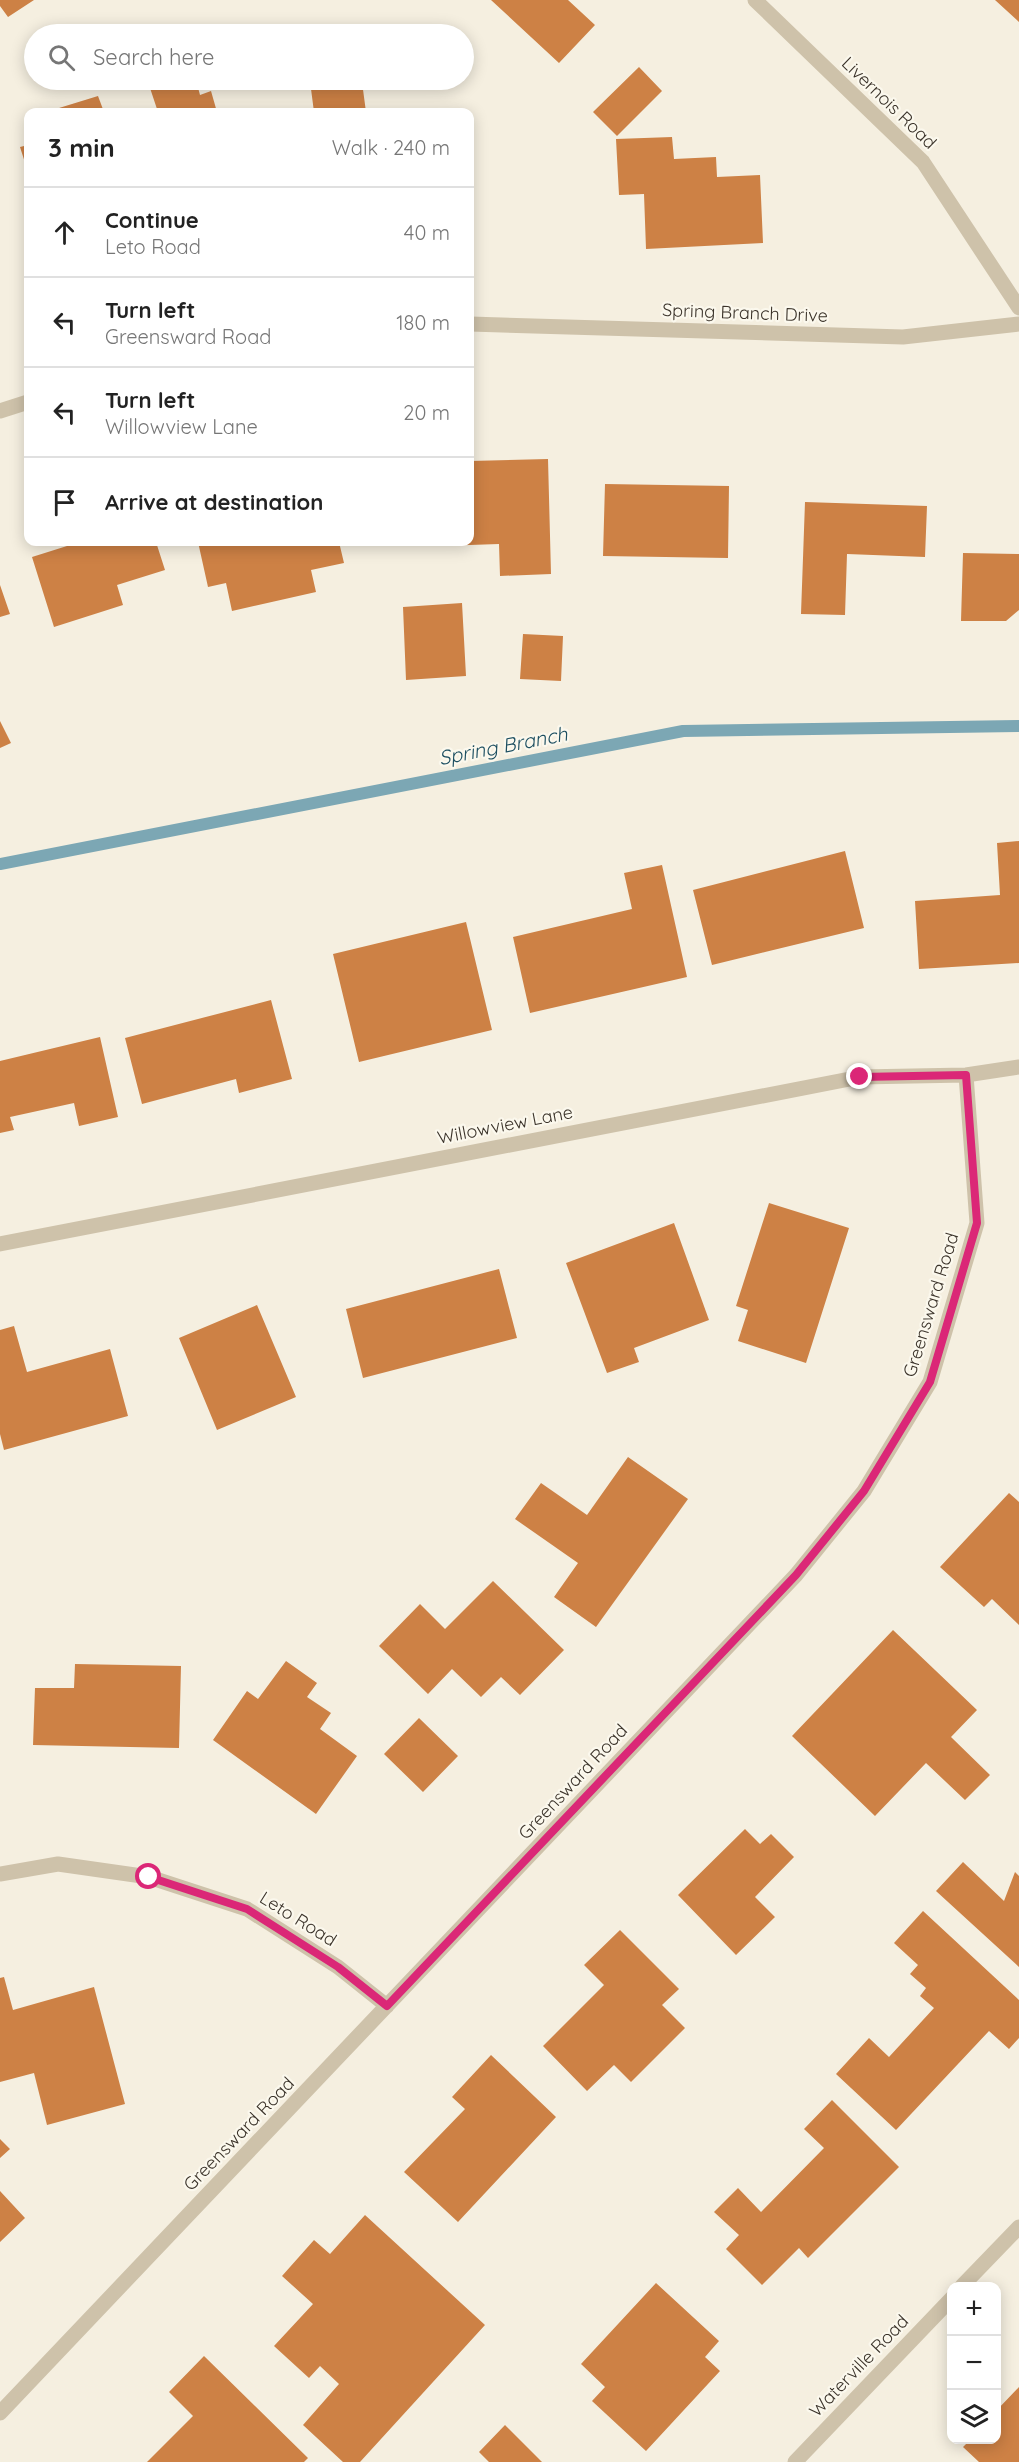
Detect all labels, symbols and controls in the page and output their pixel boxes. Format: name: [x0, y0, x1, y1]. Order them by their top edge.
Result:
search box: [24, 24, 474, 90]
icon: search: [45, 41, 78, 74]
text: Search here: [93, 43, 214, 71]
street label: Livernois Road: [837, 52, 942, 154]
text: 3 min: [48, 131, 115, 164]
text: Walk · 240 m: [332, 135, 450, 160]
text: Continue: [105, 206, 199, 234]
icon: ahead: [48, 216, 81, 249]
text: 40 m: [404, 220, 450, 245]
text: Leto Road: [105, 234, 201, 259]
text: Turn left: [105, 296, 195, 324]
street label: Spring Branch Drive: [662, 298, 828, 327]
icon: left: [48, 306, 81, 339]
text: 180 m: [396, 310, 450, 335]
text: Greensward Road: [105, 324, 271, 349]
text: Turn left: [105, 386, 195, 414]
icon: left: [48, 396, 81, 429]
text: 20 m: [403, 400, 450, 425]
text: Willowview Lane: [105, 414, 258, 439]
icon: arrive: [48, 486, 81, 519]
text: Arrive at destination: [105, 488, 323, 516]
water label: Spring Branch: [436, 721, 570, 770]
route end: [846, 1063, 872, 1089]
street label: Willowview Lane: [435, 1100, 575, 1149]
street label: Greensward Road: [898, 1230, 963, 1380]
street label: Greensward Road: [513, 1719, 632, 1844]
route start: [135, 1863, 161, 1889]
street label: Leto Road: [256, 1886, 341, 1951]
street label: Greensward Road: [178, 2072, 299, 2196]
map controls: [947, 2282, 1001, 2444]
button: +: [947, 2282, 1001, 2336]
street label: Waterville Road: [804, 2310, 913, 2422]
button: −: [947, 2336, 1001, 2390]
button: layers: [947, 2390, 1001, 2444]

